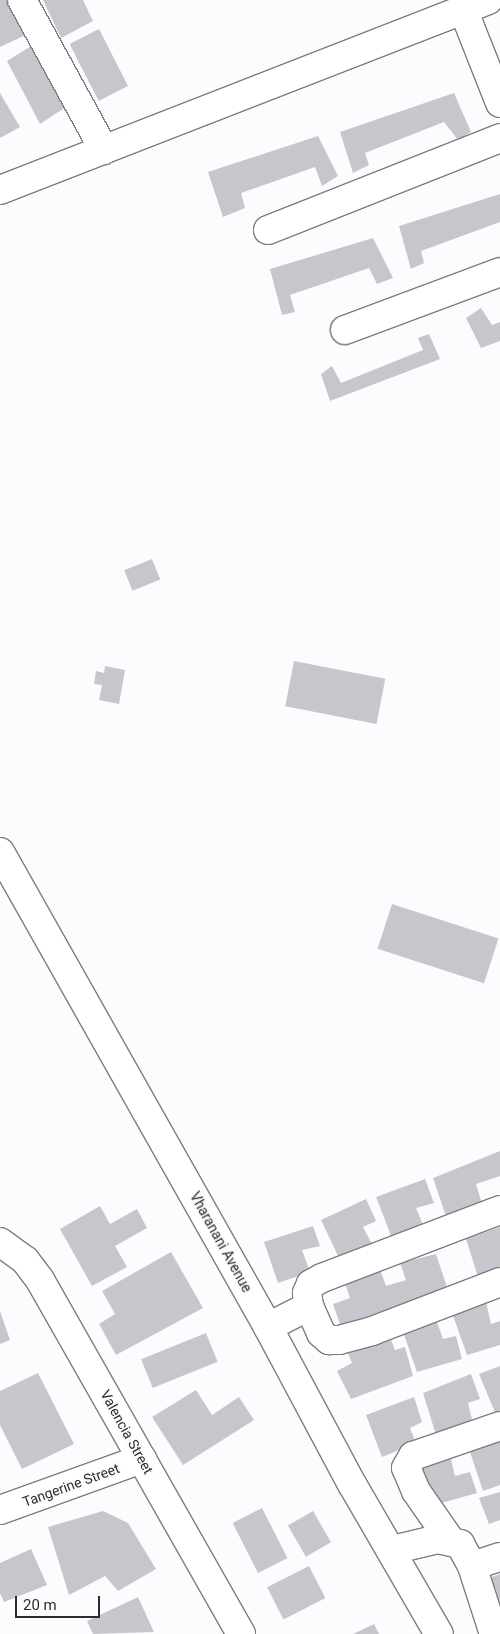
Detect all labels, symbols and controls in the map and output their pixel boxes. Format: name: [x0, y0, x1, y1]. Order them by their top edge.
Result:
street label: Vharanani Avenue: [186, 1189, 256, 1295]
street label: Valencia Street: [97, 1387, 157, 1477]
street label: Tangerine Street: [20, 1460, 122, 1510]
scale bar: [18, 1586, 102, 1618]
text: 20 m: [23, 1596, 57, 1614]

